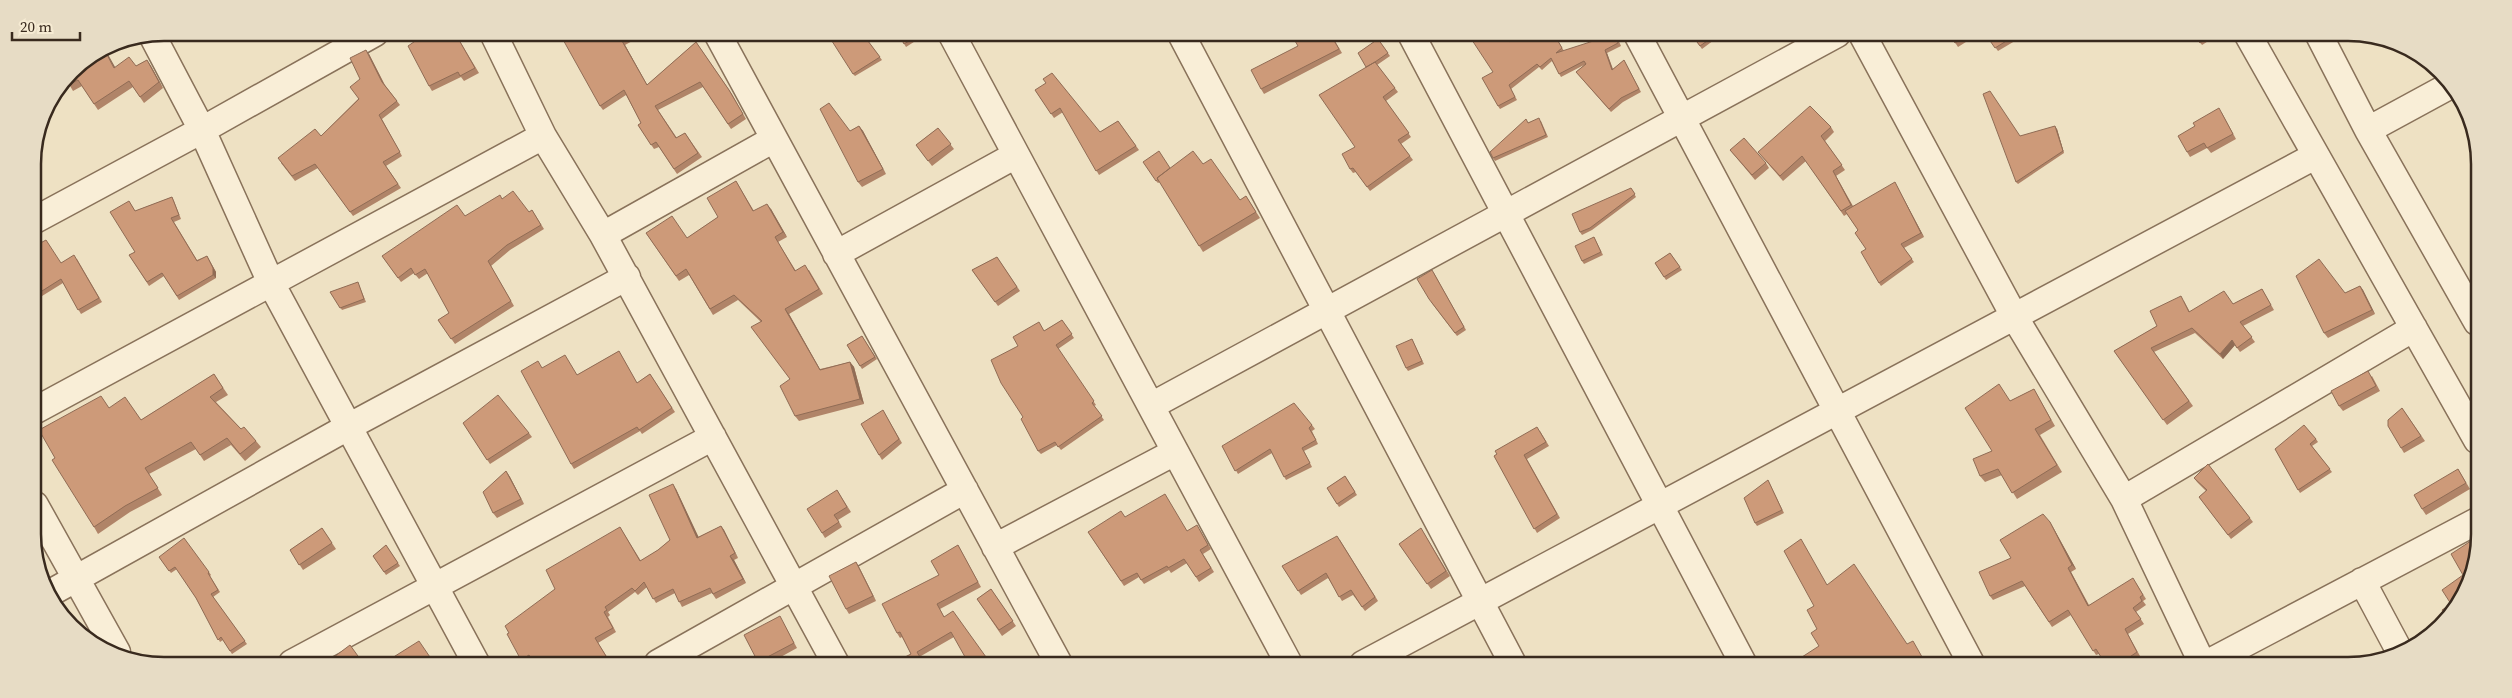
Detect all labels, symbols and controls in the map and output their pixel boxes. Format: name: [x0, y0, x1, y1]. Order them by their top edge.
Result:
scale bar: [12, 10, 80, 42]
text: 20 m: [20, 16, 52, 37]

